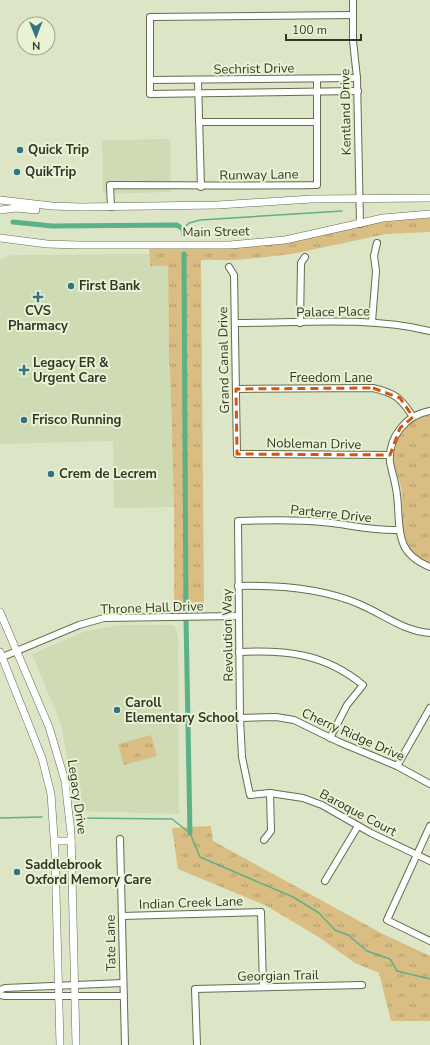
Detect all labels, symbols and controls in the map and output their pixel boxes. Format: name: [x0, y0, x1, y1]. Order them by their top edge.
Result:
north arrow: [16, 16, 56, 56]
scale bar: [286, 16, 361, 42]
text: 100 m: [292, 22, 327, 38]
text: N: [32, 38, 40, 53]
street label: Sechrist Drive: [213, 59, 295, 79]
street label: Kentland Drive: [336, 68, 356, 156]
place label: Quick Trip: [28, 141, 89, 159]
marker: Quick Trip: [15, 145, 25, 155]
place label: QuikTrip: [25, 163, 76, 181]
street label: Runway Lane: [219, 165, 299, 185]
marker: QuikTrip: [12, 167, 22, 177]
street label: Main Street: [182, 222, 250, 242]
place label: First Bank: [79, 277, 141, 295]
marker: First Bank: [66, 281, 76, 291]
marker: CVS Pharmacy: [33, 292, 43, 302]
place label: CVS Pharmacy: [8, 302, 68, 335]
street label: Palace Place: [296, 302, 370, 322]
street label: Grand Canal Drive: [214, 306, 234, 414]
place label: Legacy ER & Urgent Care: [33, 354, 109, 387]
marker: Legacy ER & Urgent Care: [18, 364, 30, 376]
street label: Freedom Lane: [290, 369, 373, 387]
place label: Frisco Running: [32, 411, 121, 429]
marker: Frisco Running: [19, 415, 29, 425]
street label: Nobleman Drive: [266, 434, 362, 454]
place label: Crem de Lecrem: [59, 465, 157, 483]
marker: Crem de Lecrem: [46, 469, 56, 479]
street label: Parterre Drive: [290, 501, 373, 527]
street label: Revolution Way: [218, 588, 238, 682]
street label: Throne Hall Drive: [100, 597, 204, 619]
place label: Caroll Elementary School: [125, 694, 240, 727]
street label: Cherry Ridge Drive: [299, 704, 407, 766]
marker: Caroll Elementary School: [112, 705, 122, 715]
street label: Legacy Drive: [63, 758, 91, 836]
street label: Baroque Court: [316, 785, 400, 841]
place label: Saddlebrook Oxford Memory Care: [25, 856, 151, 889]
marker: Saddlebrook Oxford Memory Care: [12, 867, 22, 877]
street label: Indian Creek Lane: [139, 892, 243, 914]
street label: Tate Lane: [102, 914, 120, 972]
street label: Georgian Trail: [237, 966, 319, 986]

